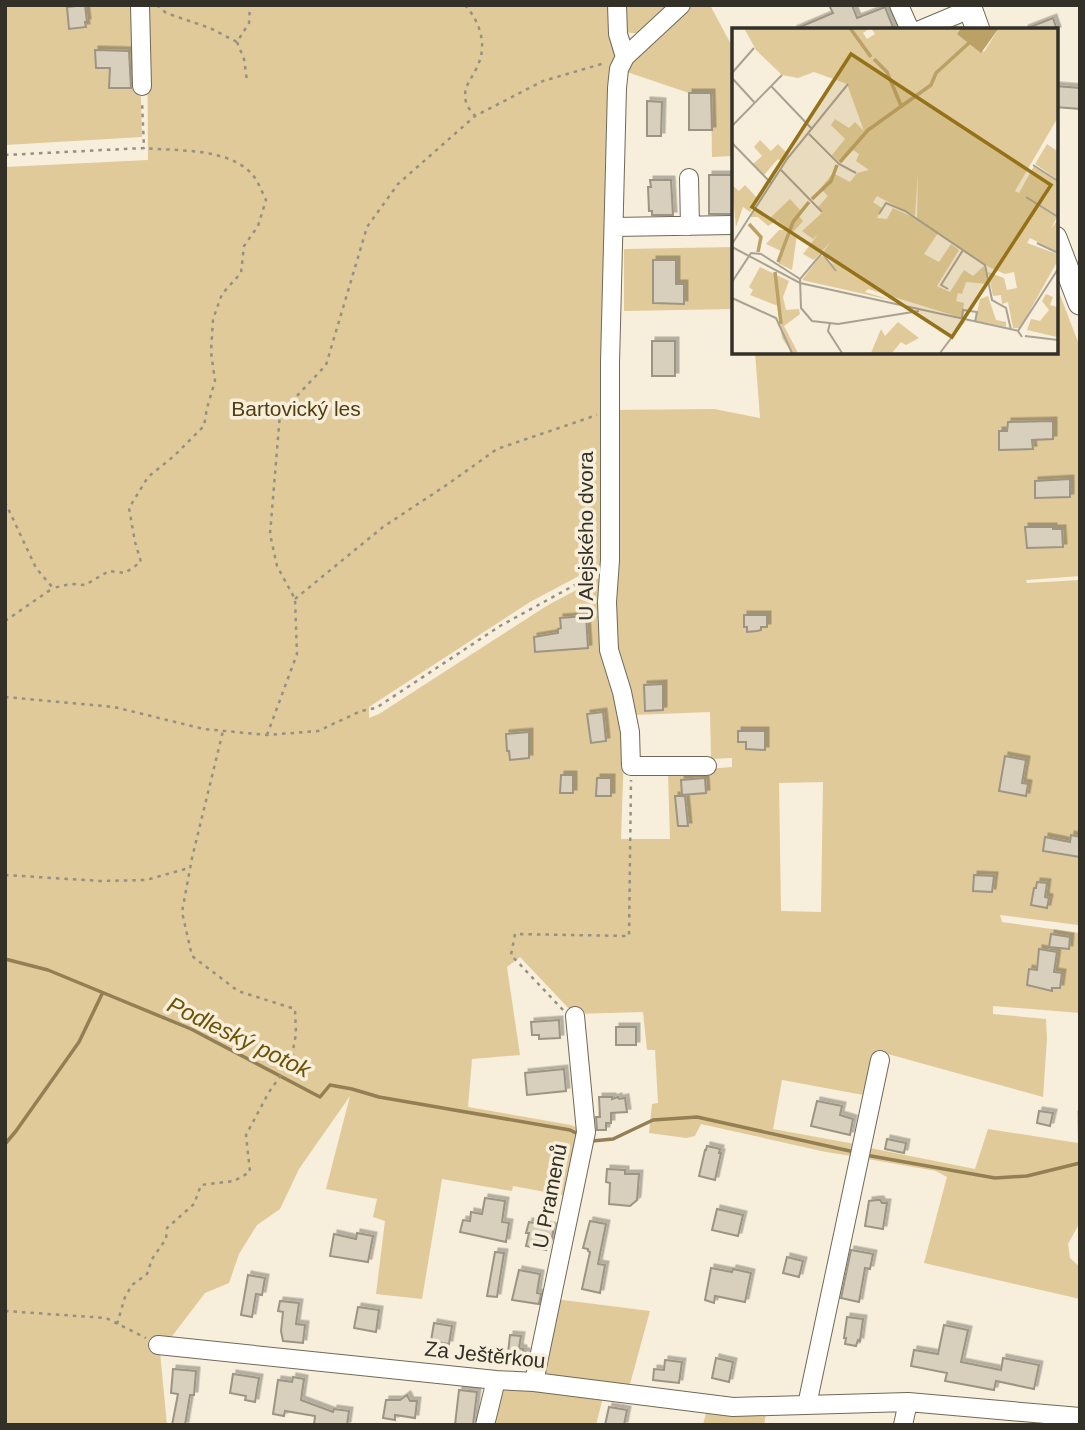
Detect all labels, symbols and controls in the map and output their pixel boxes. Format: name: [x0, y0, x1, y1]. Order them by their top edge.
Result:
inset map: [732, 28, 1057, 354]
park label: Bartovický les: [231, 397, 361, 420]
street label: U Alejského dvora: [574, 451, 597, 621]
water label: Podleský potok: [163, 991, 316, 1084]
street label: U Pramenů: [528, 1142, 571, 1250]
street label: Za Ještěrkou: [423, 1337, 547, 1372]

